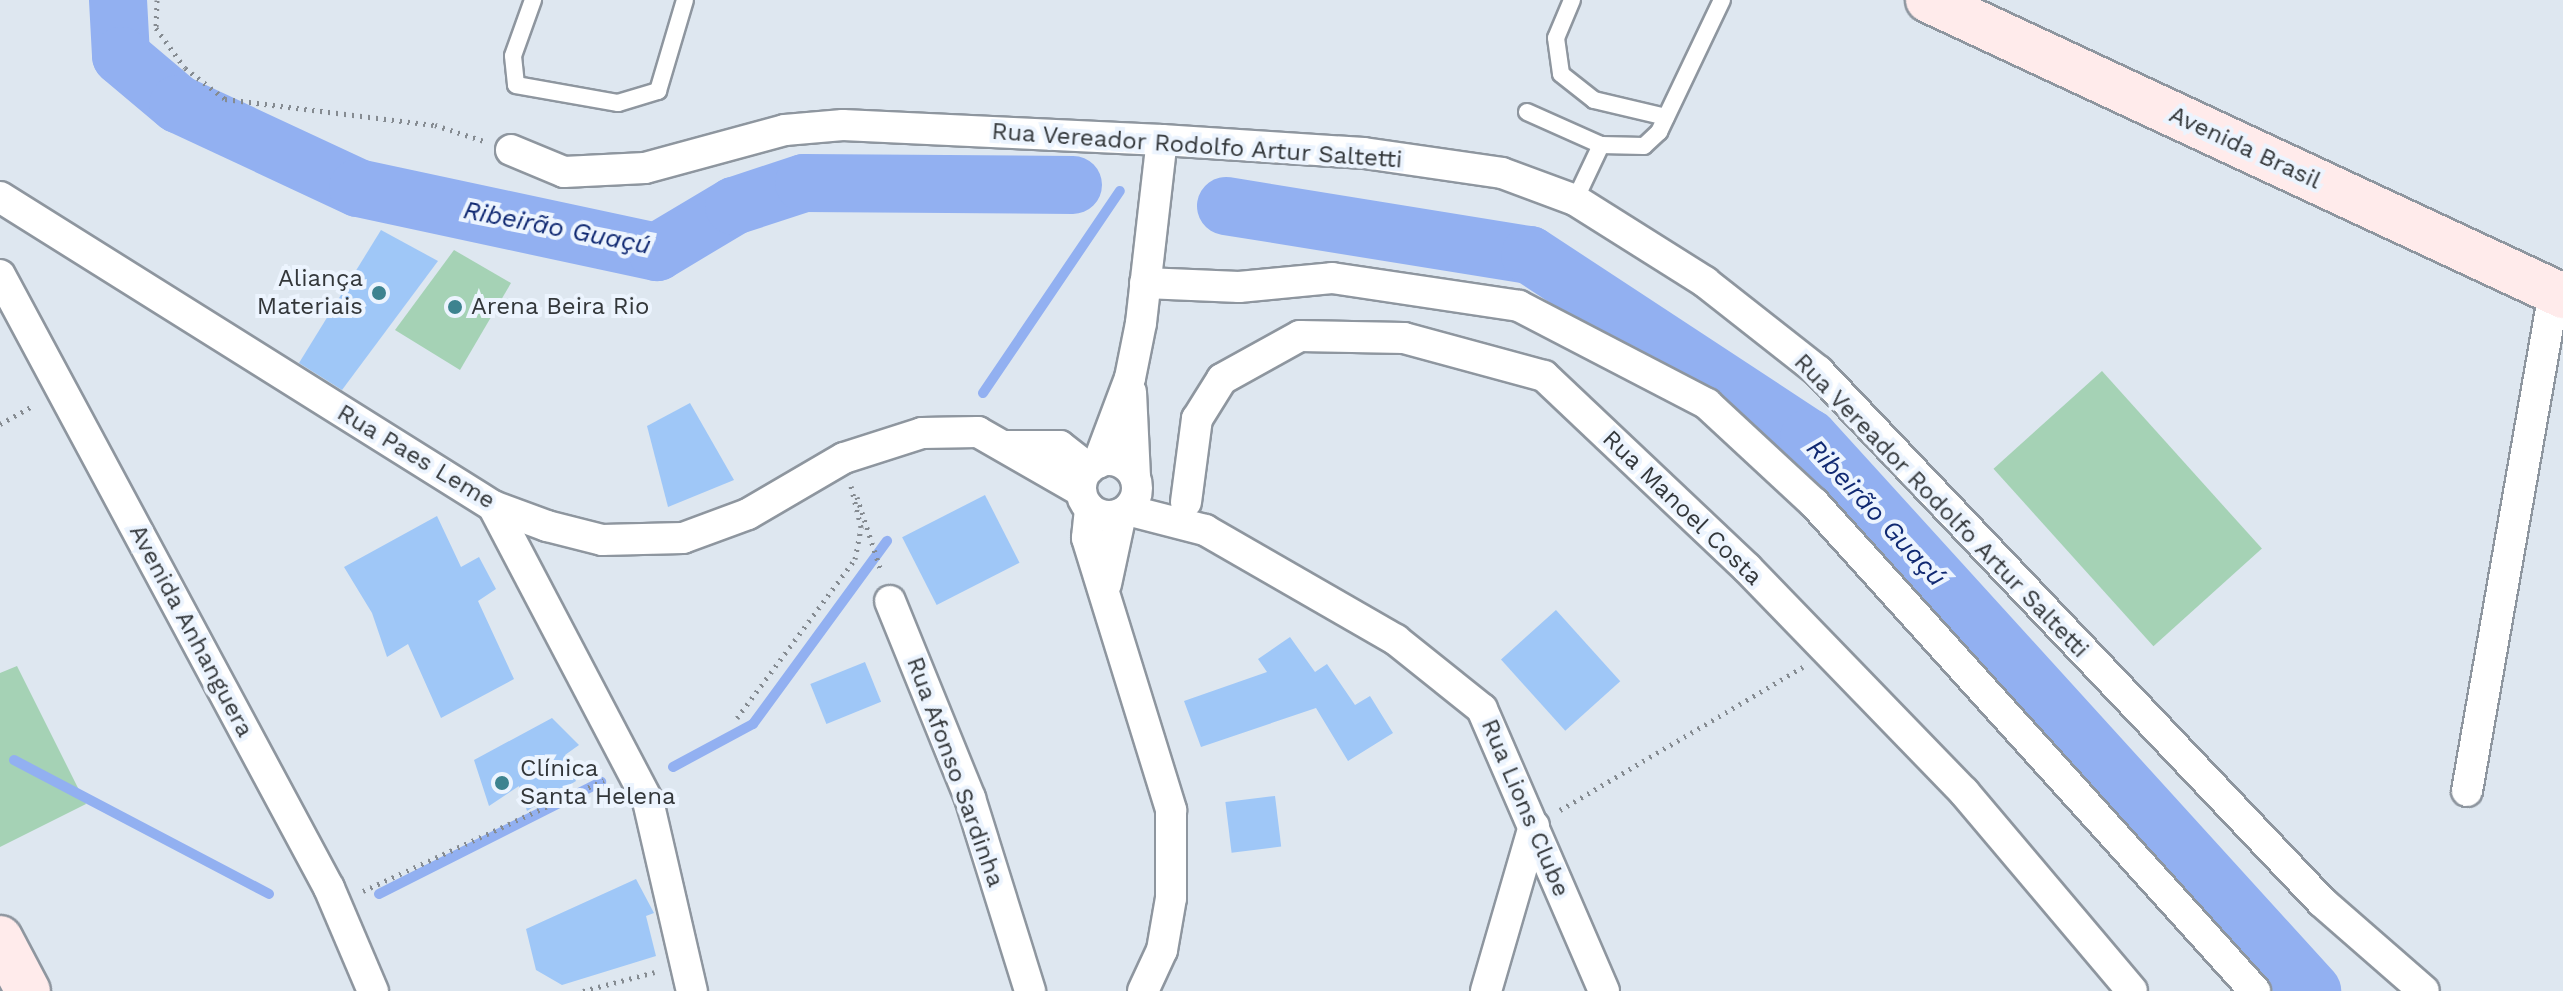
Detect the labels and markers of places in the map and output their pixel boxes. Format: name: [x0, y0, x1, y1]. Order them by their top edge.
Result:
place label: Aliança Materiais: [257, 265, 363, 321]
marker: Aliança Materiais: [370, 284, 388, 302]
place label: Arena Beira Rio: [471, 293, 650, 321]
marker: Arena Beira Rio: [446, 298, 464, 316]
place label: Clínica Santa Helena: [520, 755, 676, 811]
marker: Clínica Santa Helena: [491, 772, 513, 794]

